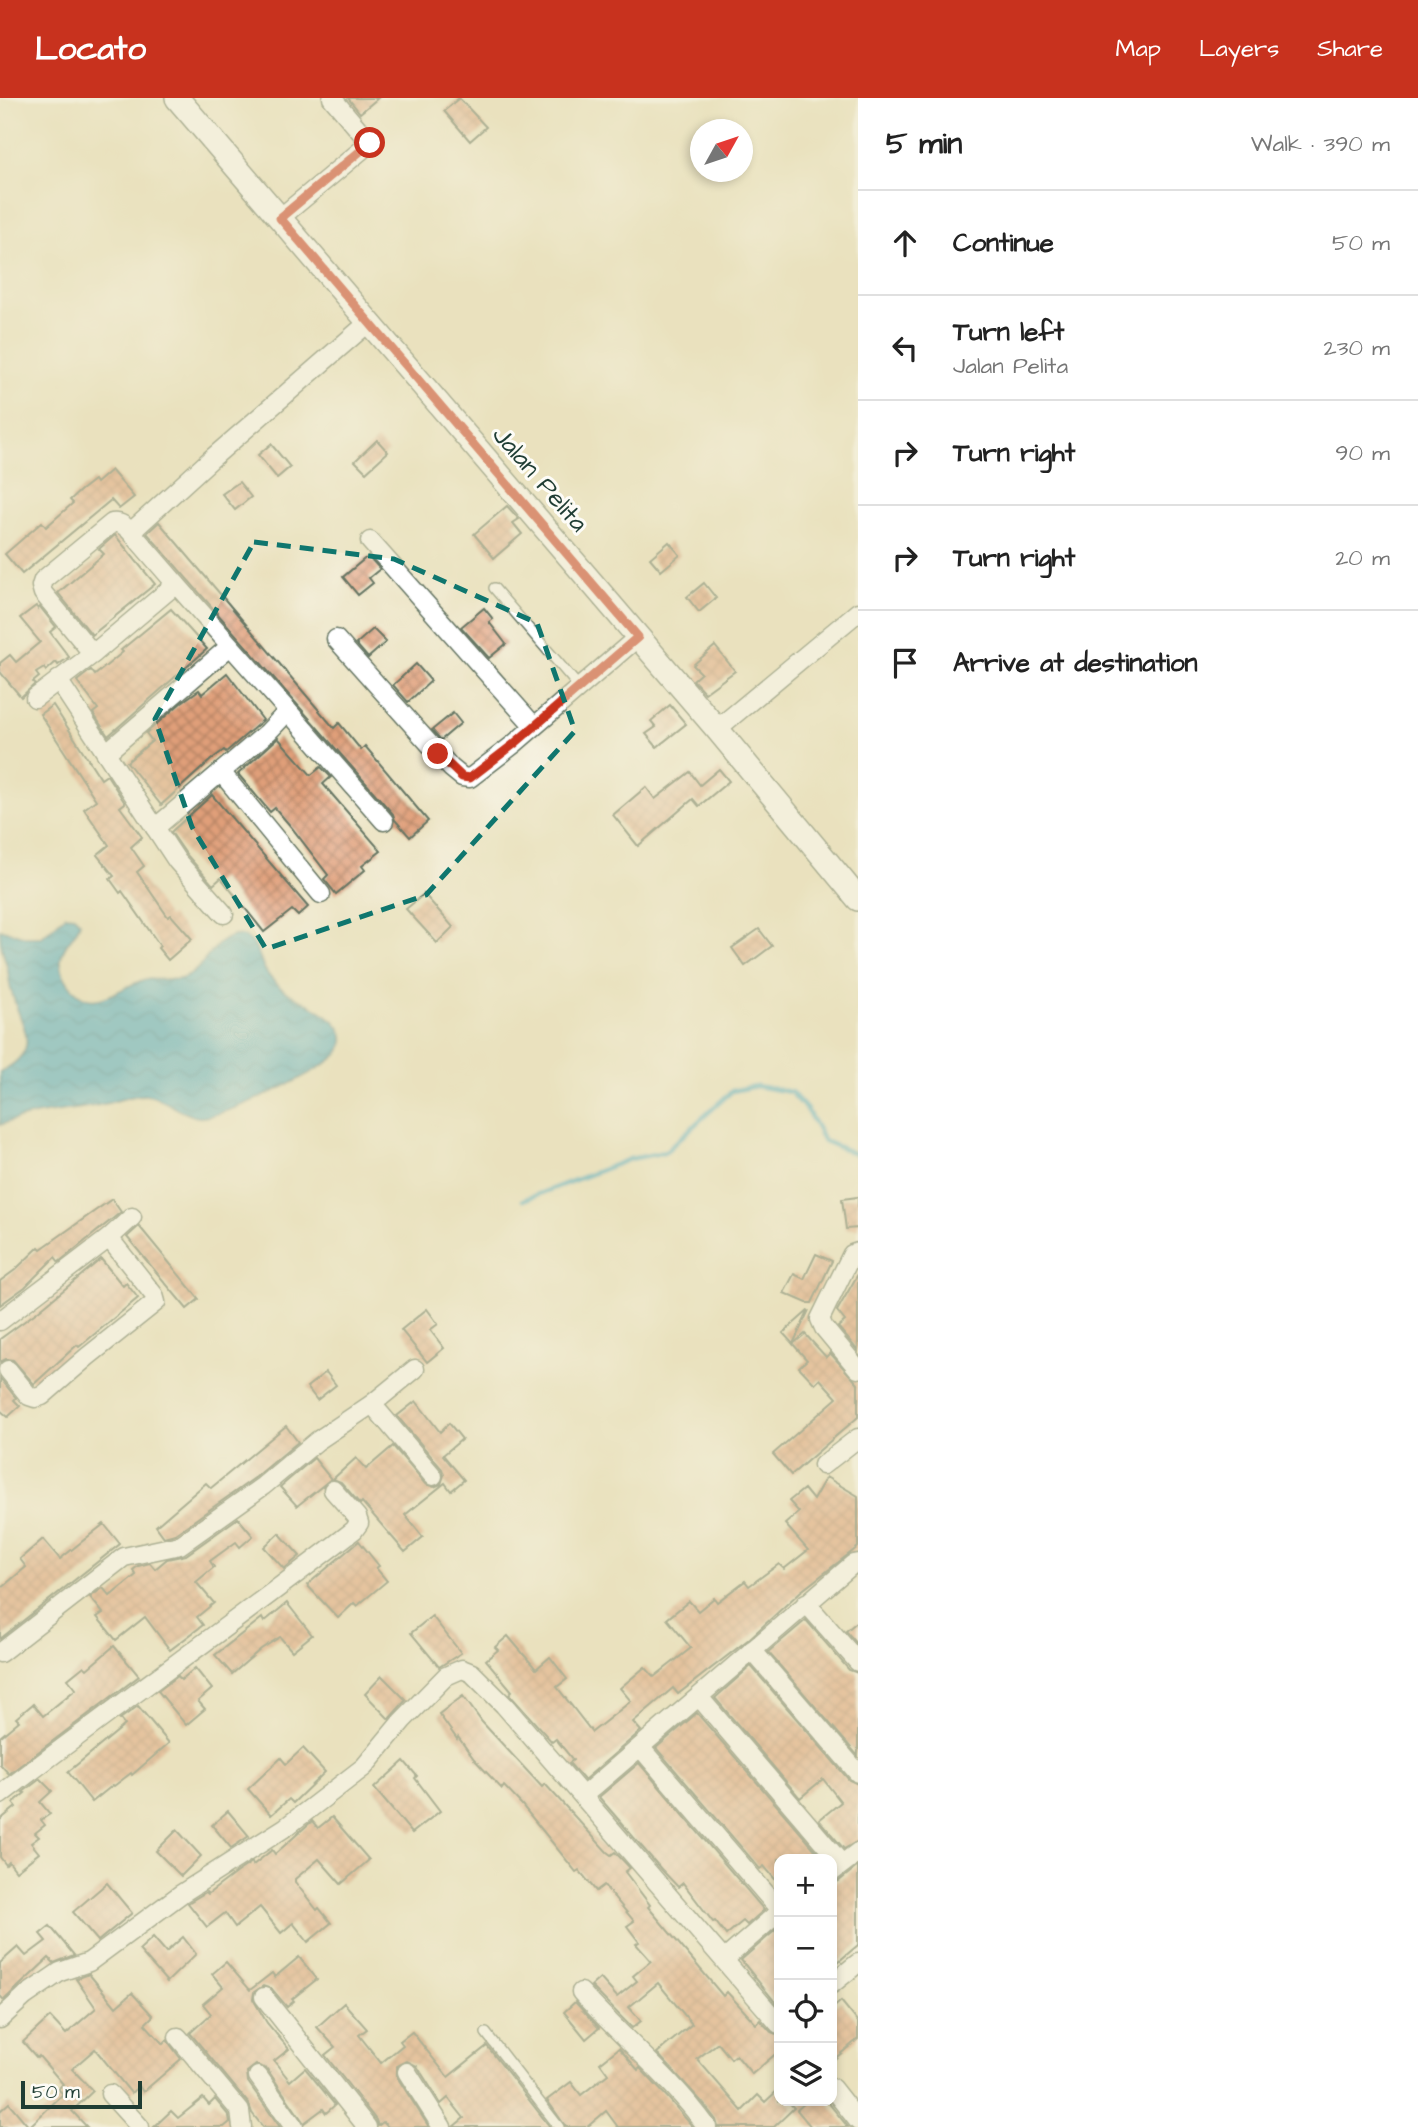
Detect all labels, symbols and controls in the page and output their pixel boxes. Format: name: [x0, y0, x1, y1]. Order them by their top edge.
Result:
text: Locato: [35, 26, 146, 72]
text: Map: [1116, 32, 1161, 66]
text: Layers: [1199, 32, 1279, 66]
text: Share: [1317, 32, 1383, 66]
north arrow: [690, 119, 753, 182]
text: 5 min: [886, 123, 962, 165]
route start: [354, 127, 385, 158]
text: Walk · 390 m: [1251, 128, 1390, 160]
icon: ahead: [886, 224, 924, 262]
text: Continue: [953, 225, 1054, 261]
text: 50 m: [1332, 227, 1390, 259]
text: Turn left: [953, 314, 1064, 350]
icon: left: [886, 329, 924, 367]
text: 230 m: [1324, 332, 1390, 364]
text: Jalan Pelita: [953, 350, 1068, 382]
street label: Jalan Pelita: [484, 418, 596, 540]
icon: right: [886, 434, 924, 472]
text: Turn right: [953, 435, 1075, 471]
text: 90 m: [1335, 437, 1390, 469]
icon: right: [886, 539, 924, 577]
text: Turn right: [953, 540, 1075, 576]
text: 20 m: [1335, 542, 1390, 574]
icon: arrive: [886, 644, 924, 682]
text: Arrive at destination: [953, 645, 1198, 681]
route end: [422, 738, 453, 769]
map controls: [774, 1854, 837, 2106]
button: +: [774, 1854, 837, 1917]
button: −: [774, 1917, 837, 1980]
button: locate: [774, 1980, 837, 2043]
button: layers: [774, 2043, 837, 2106]
scale bar: [21, 2078, 142, 2110]
text: 50 m: [32, 2079, 80, 2106]

